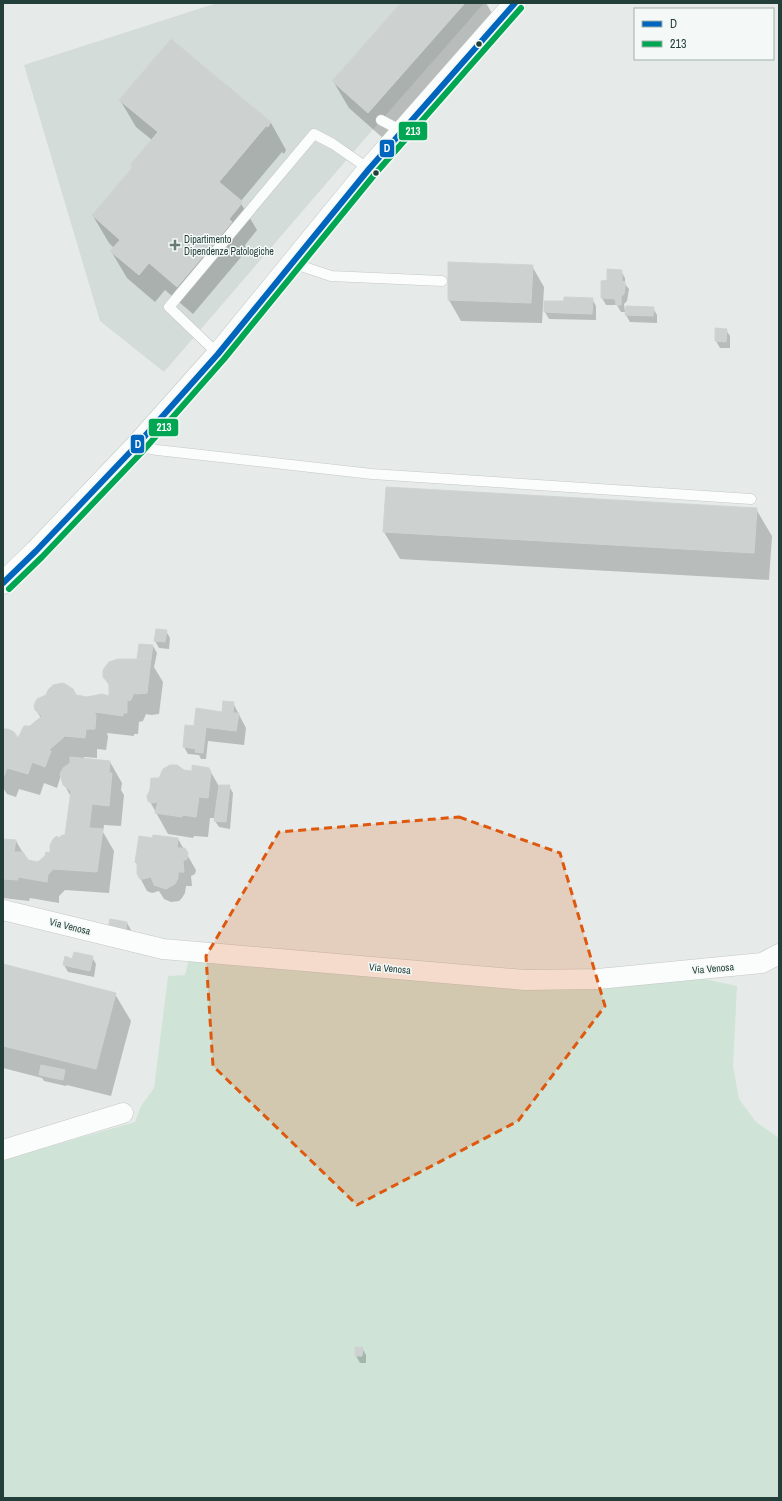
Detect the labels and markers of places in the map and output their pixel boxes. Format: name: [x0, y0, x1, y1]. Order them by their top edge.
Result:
unlabelled marker: [474, 39, 484, 49]
unlabelled marker: [371, 168, 381, 178]
place label: Dipartimento Dipendenze Patologiche: [184, 233, 274, 258]
marker: Dipartimento Dipendenze Patologiche: [169, 239, 181, 251]

